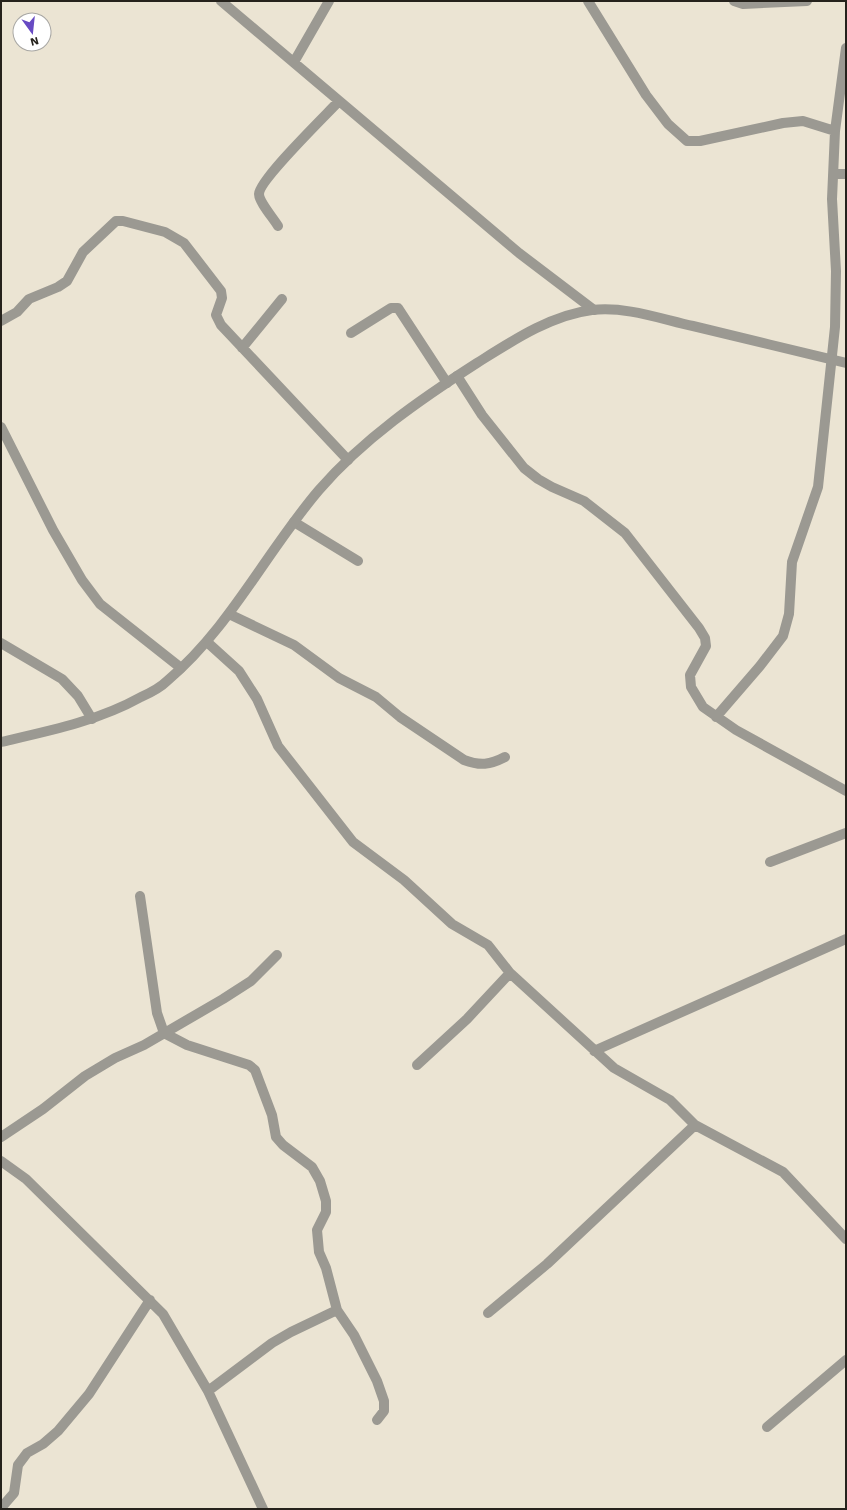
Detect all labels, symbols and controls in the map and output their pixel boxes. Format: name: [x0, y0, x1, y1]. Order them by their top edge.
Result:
north arrow: [12, 12, 52, 52]
text: N: [29, 34, 40, 49]

